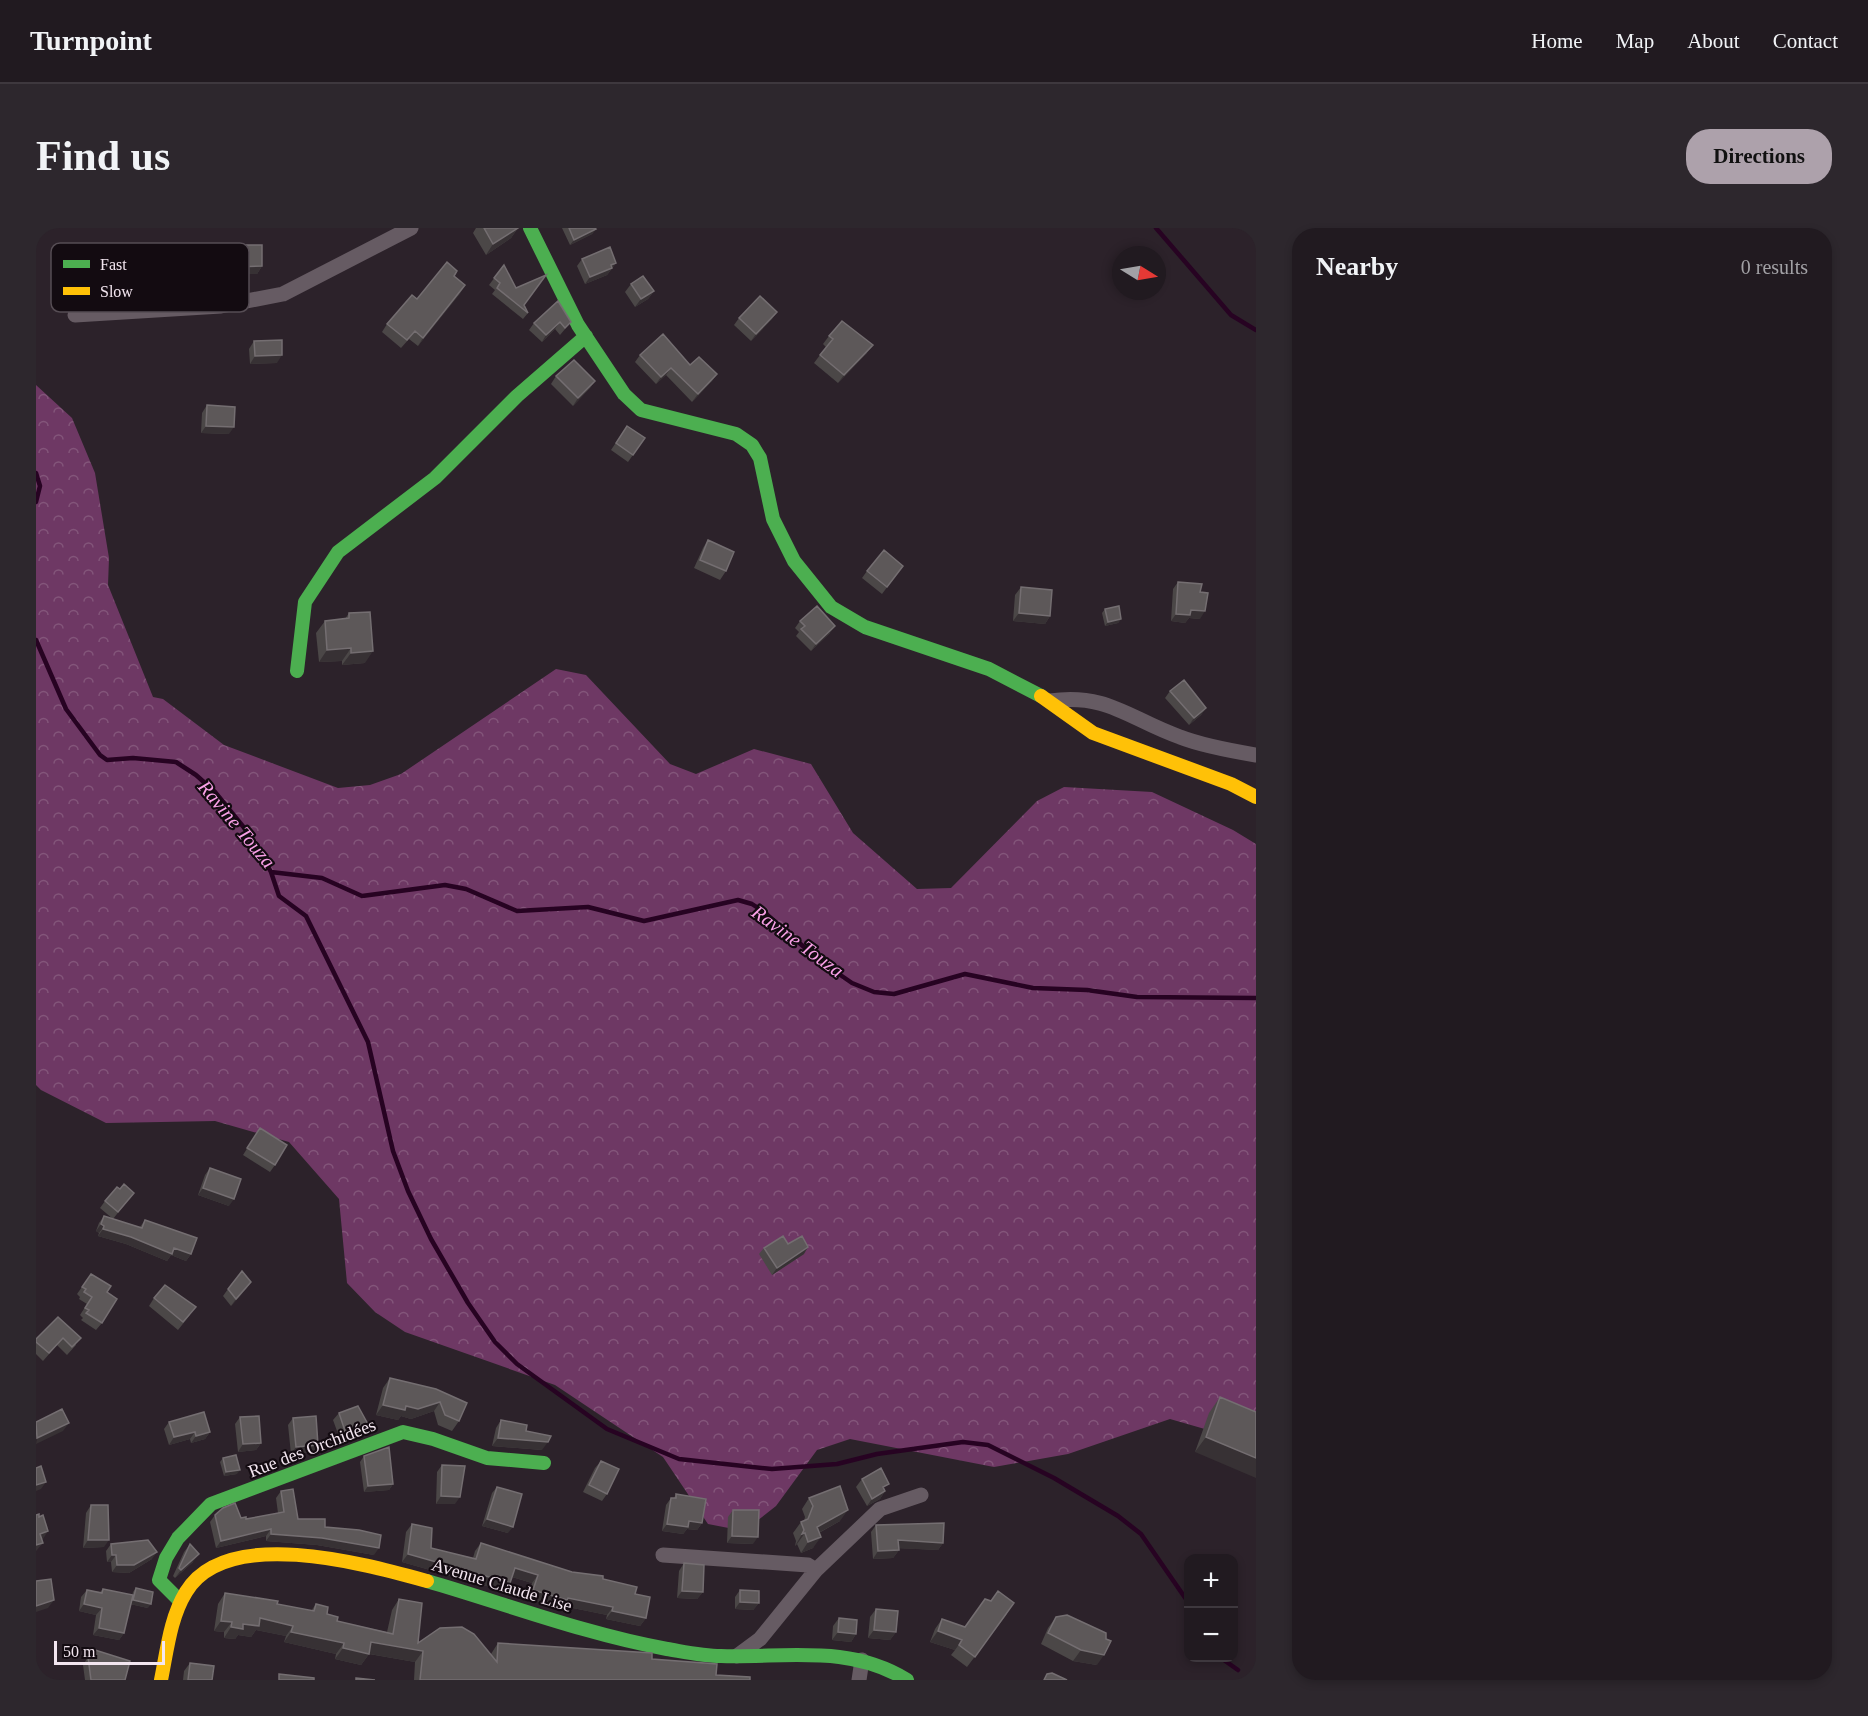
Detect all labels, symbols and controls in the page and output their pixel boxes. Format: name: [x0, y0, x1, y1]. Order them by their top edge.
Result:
text: Turnpoint: [30, 25, 152, 56]
text: Home: [1531, 29, 1583, 53]
text: Map: [1616, 29, 1654, 53]
text: About: [1687, 29, 1740, 53]
text: Contact: [1773, 29, 1838, 53]
button: Directions: [1686, 129, 1832, 184]
text: Find us: [36, 133, 170, 179]
legend: [51, 243, 249, 312]
north arrow: [1112, 246, 1166, 300]
text: Nearby: [1316, 252, 1398, 281]
text: Fast: [100, 256, 127, 273]
text: 0 results: [1741, 256, 1808, 278]
text: Slow: [100, 283, 133, 300]
water label: Ravine Touza: [193, 775, 280, 872]
water label: Ravine Touza: [747, 900, 848, 982]
street label: Rue des Orchidées: [245, 1414, 379, 1482]
street label: Avenue Claude Lise: [429, 1554, 575, 1616]
map controls: [1184, 1554, 1238, 1662]
button: +: [1184, 1554, 1238, 1608]
button: −: [1184, 1608, 1238, 1662]
scale bar: [54, 1638, 165, 1666]
text: 50 m: [63, 1643, 95, 1660]

